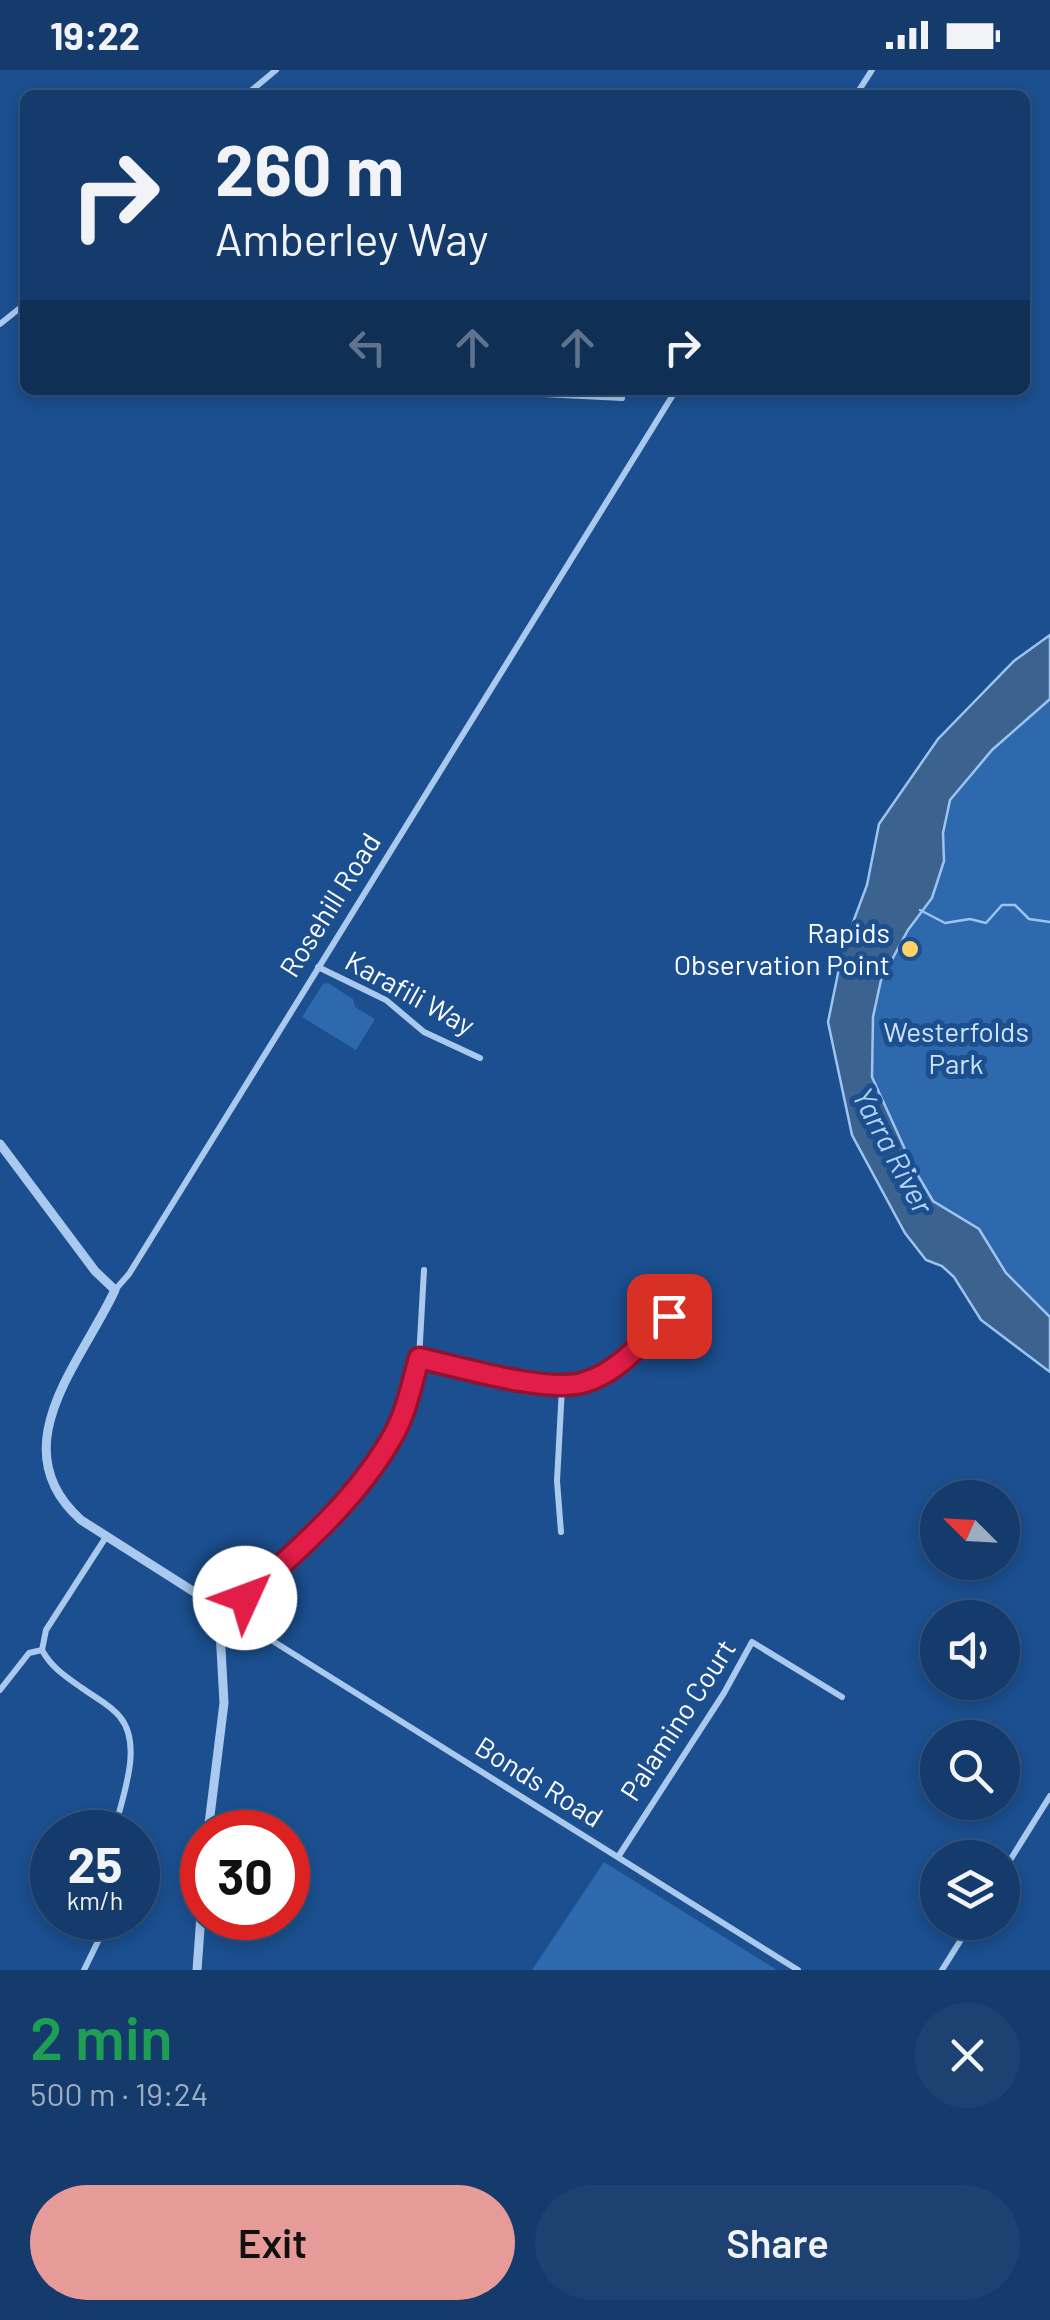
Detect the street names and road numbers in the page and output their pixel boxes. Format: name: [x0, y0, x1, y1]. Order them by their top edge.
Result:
street label: Rosehill Road: [271, 826, 387, 983]
street label: Karafili Way: [340, 943, 481, 1042]
street label: Palamino Court: [612, 1632, 742, 1807]
street label: Bonds Road: [469, 1729, 610, 1834]

